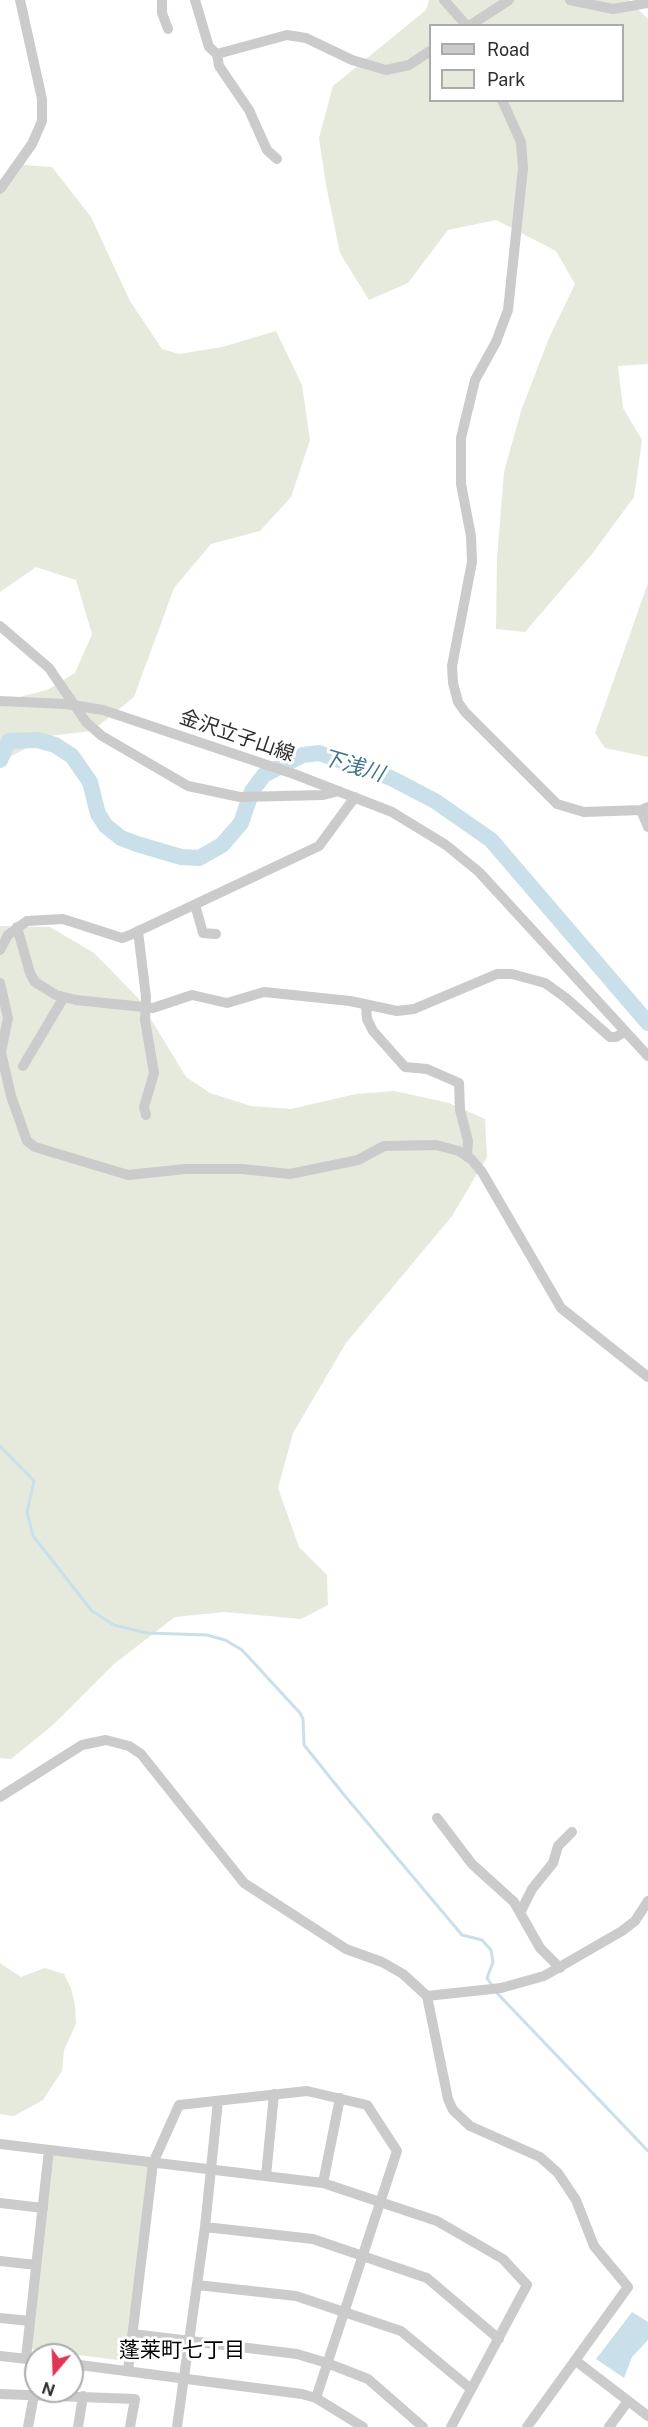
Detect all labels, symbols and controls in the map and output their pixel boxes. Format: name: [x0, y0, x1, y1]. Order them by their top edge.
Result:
legend: [429, 24, 624, 102]
text: Road: [487, 39, 530, 60]
text: Park: [487, 69, 525, 90]
street label: 金沢立子山線: [176, 705, 298, 767]
water label: 下浅川: [319, 745, 387, 787]
district label: 蓬莱町七丁目: [119, 2338, 245, 2364]
north arrow: [24, 2343, 84, 2403]
text: N: [40, 2378, 58, 2400]

